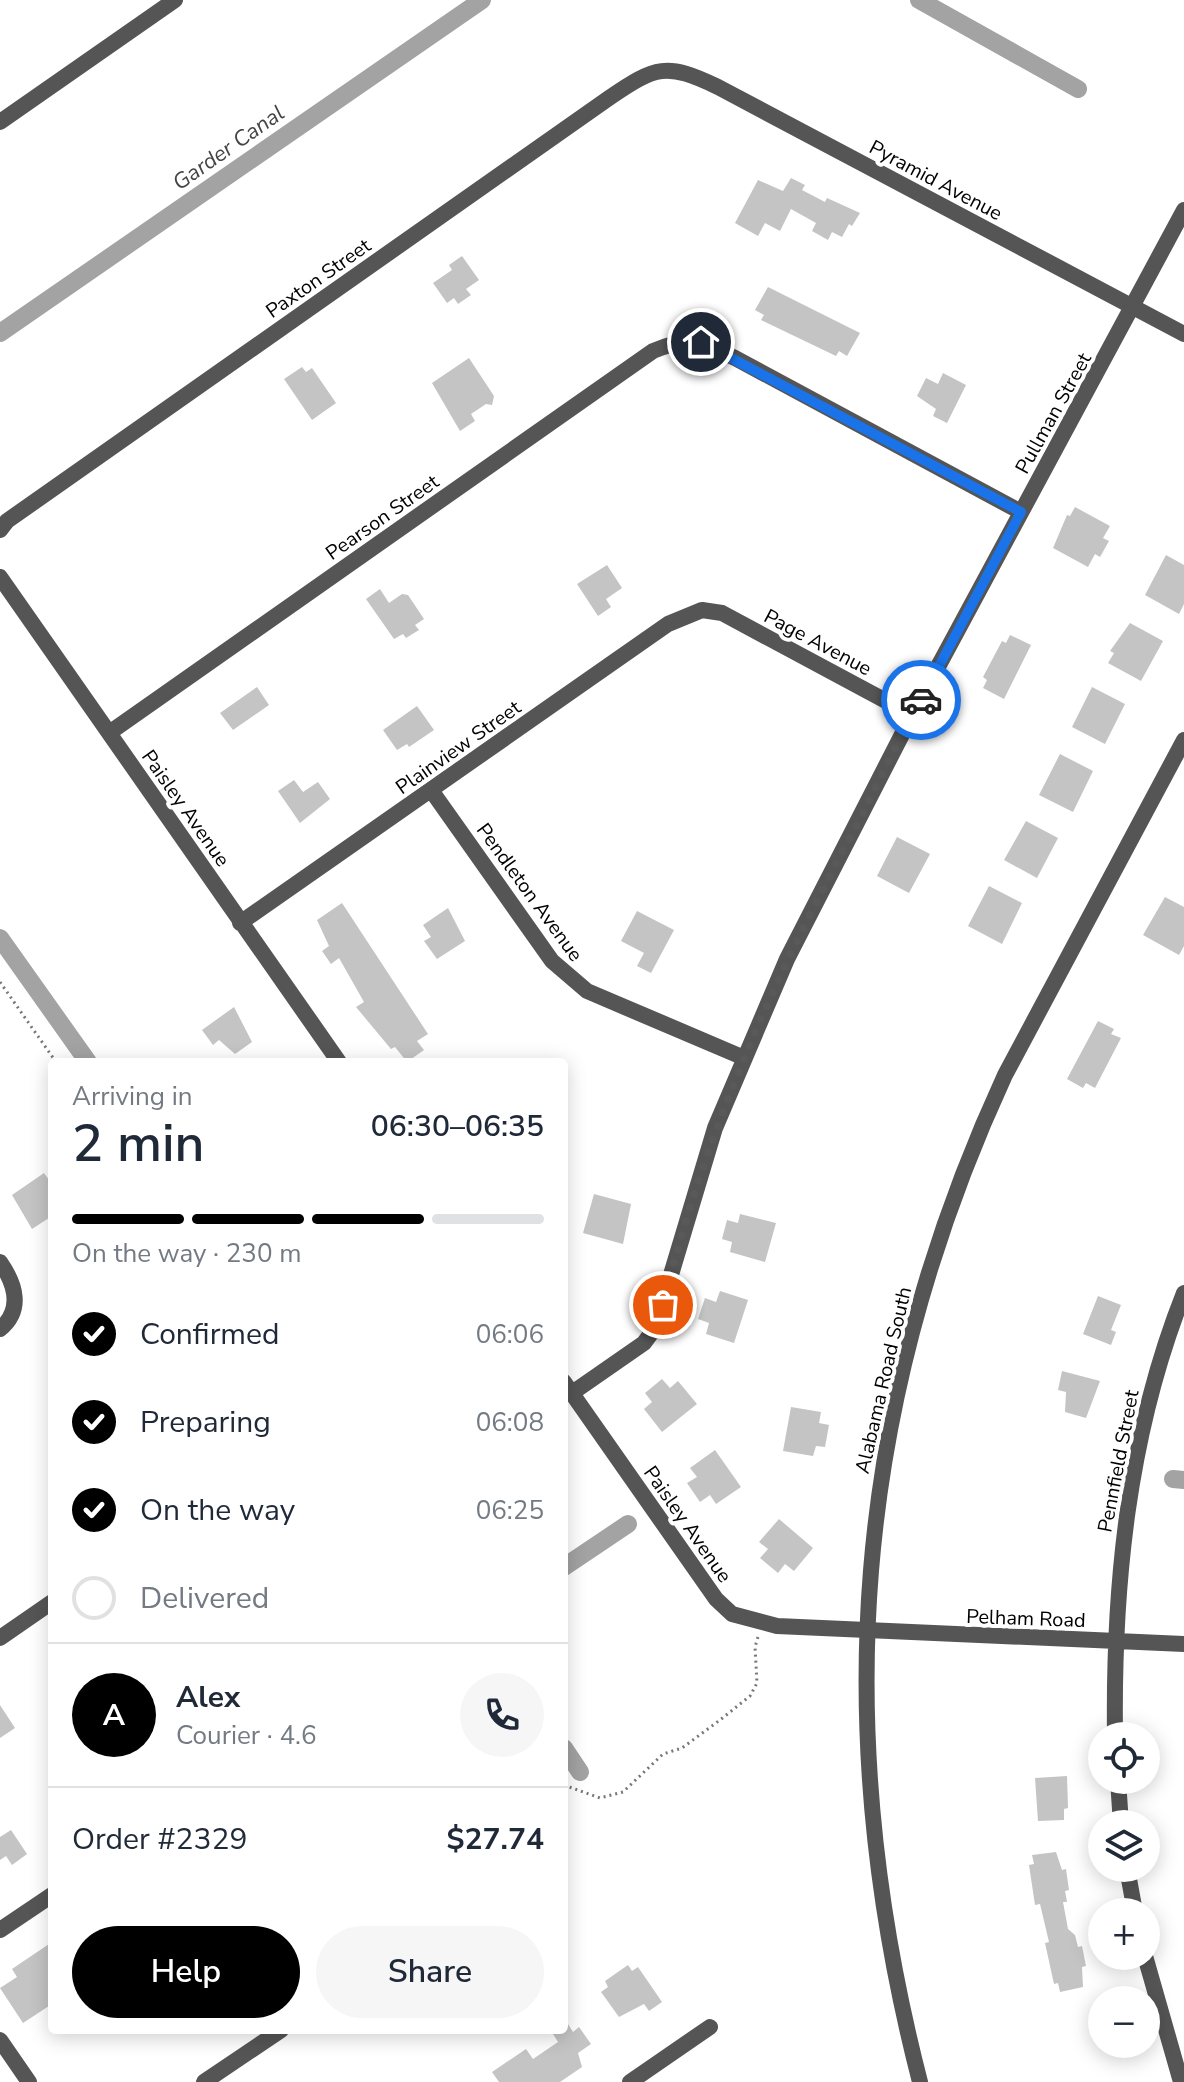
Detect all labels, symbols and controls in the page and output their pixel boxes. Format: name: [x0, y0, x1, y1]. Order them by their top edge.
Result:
water label: Garder Canal: [167, 98, 291, 197]
street label: Pyramid Avenue: [864, 134, 1007, 227]
street label: Paxton Street: [260, 232, 377, 325]
pin: [667, 308, 735, 376]
icon: home: [679, 320, 723, 364]
street label: Pullman Street: [1009, 347, 1098, 479]
street label: Pearson Street: [320, 468, 445, 566]
street label: Page Avenue: [759, 603, 876, 682]
courier: [881, 660, 961, 740]
icon: car: [899, 678, 943, 722]
street label: Plainview Street: [390, 694, 527, 801]
street label: Paisley Avenue: [135, 744, 236, 872]
street label: Pendleton Avenue: [470, 818, 589, 967]
text: Arriving in: [72, 1079, 193, 1114]
text: 06:30–06:35: [371, 1106, 544, 1147]
text: 2 min: [72, 1108, 205, 1179]
text: On the way · 230 m: [72, 1236, 301, 1271]
pin: [629, 1271, 697, 1339]
icon: bag: [641, 1283, 685, 1327]
street label: Alabama Road South: [849, 1284, 918, 1476]
icon: check: [72, 1312, 116, 1356]
text: Confirmed: [140, 1314, 280, 1355]
text: 06:06: [476, 1317, 544, 1352]
street label: Pennfield Street: [1091, 1387, 1146, 1535]
icon: check: [72, 1400, 116, 1444]
text: Preparing: [140, 1402, 271, 1443]
text: 06:08: [476, 1405, 544, 1440]
street label: Paisley Avenue: [637, 1460, 738, 1588]
icon: check: [72, 1488, 116, 1532]
text: On the way: [140, 1490, 295, 1531]
text: 06:25: [476, 1493, 544, 1528]
text: Delivered: [140, 1578, 269, 1619]
street label: Pelham Road: [966, 1603, 1086, 1634]
button: phone: [460, 1673, 544, 1757]
text: Alex: [176, 1677, 240, 1718]
text: A: [103, 1695, 125, 1736]
text: Courier · 4.6: [176, 1718, 317, 1753]
map controls: [1088, 1722, 1160, 2058]
button: locate: [1088, 1722, 1160, 1794]
button: layers: [1088, 1810, 1160, 1882]
text: Order #2329: [72, 1819, 247, 1860]
text: $27.74: [447, 1819, 544, 1860]
button: +: [1088, 1898, 1160, 1970]
button: Help: [72, 1926, 300, 2018]
button: Share: [316, 1926, 544, 2018]
button: −: [1088, 1986, 1160, 2058]

